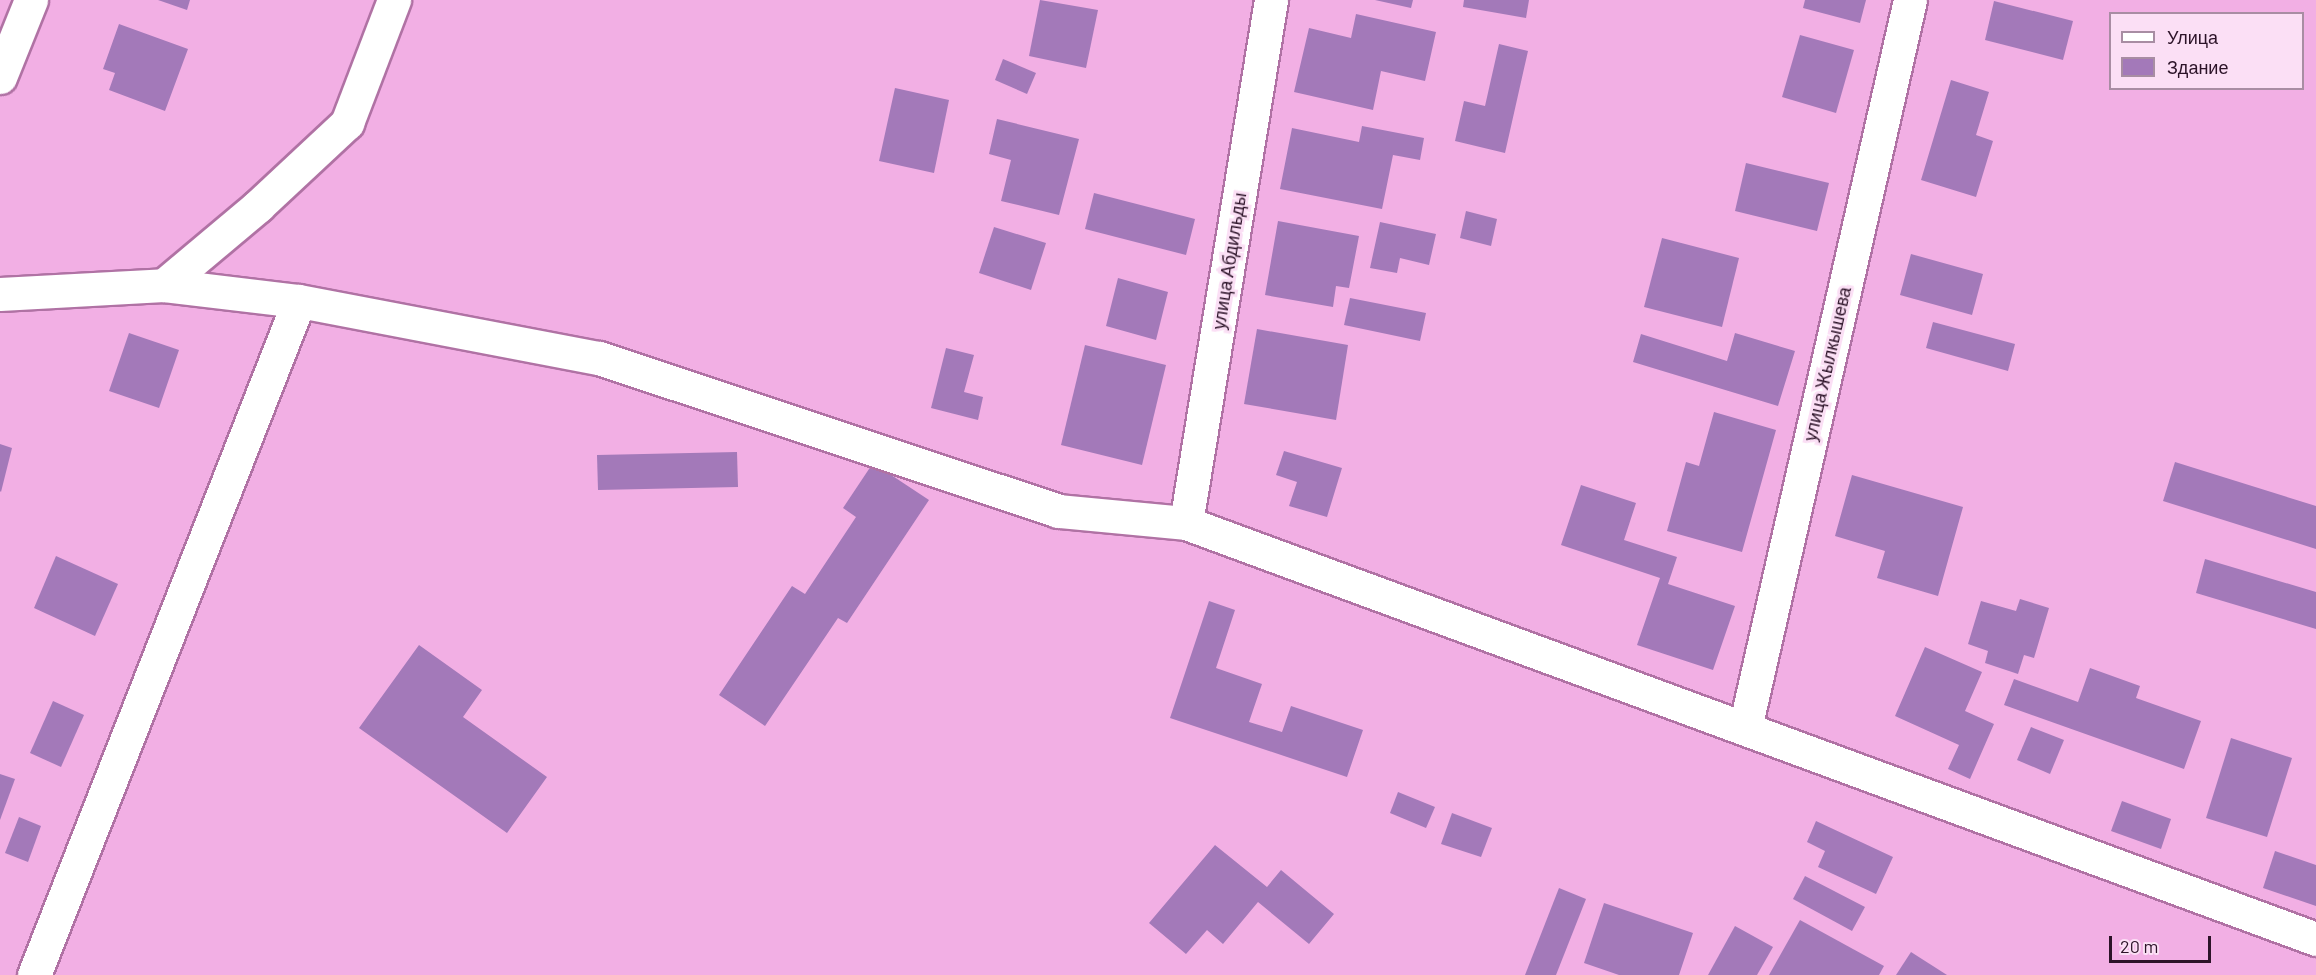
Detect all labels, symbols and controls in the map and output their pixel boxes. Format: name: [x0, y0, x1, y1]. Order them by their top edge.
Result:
legend: [2109, 12, 2304, 90]
text: Улица: [2167, 26, 2218, 48]
text: Здание: [2167, 56, 2228, 78]
street label: улица Абдильды: [1208, 191, 1250, 331]
street label: улица Жылкышева: [1799, 285, 1855, 443]
scale bar: [2112, 924, 2214, 962]
text: 20 m: [2120, 935, 2158, 957]

